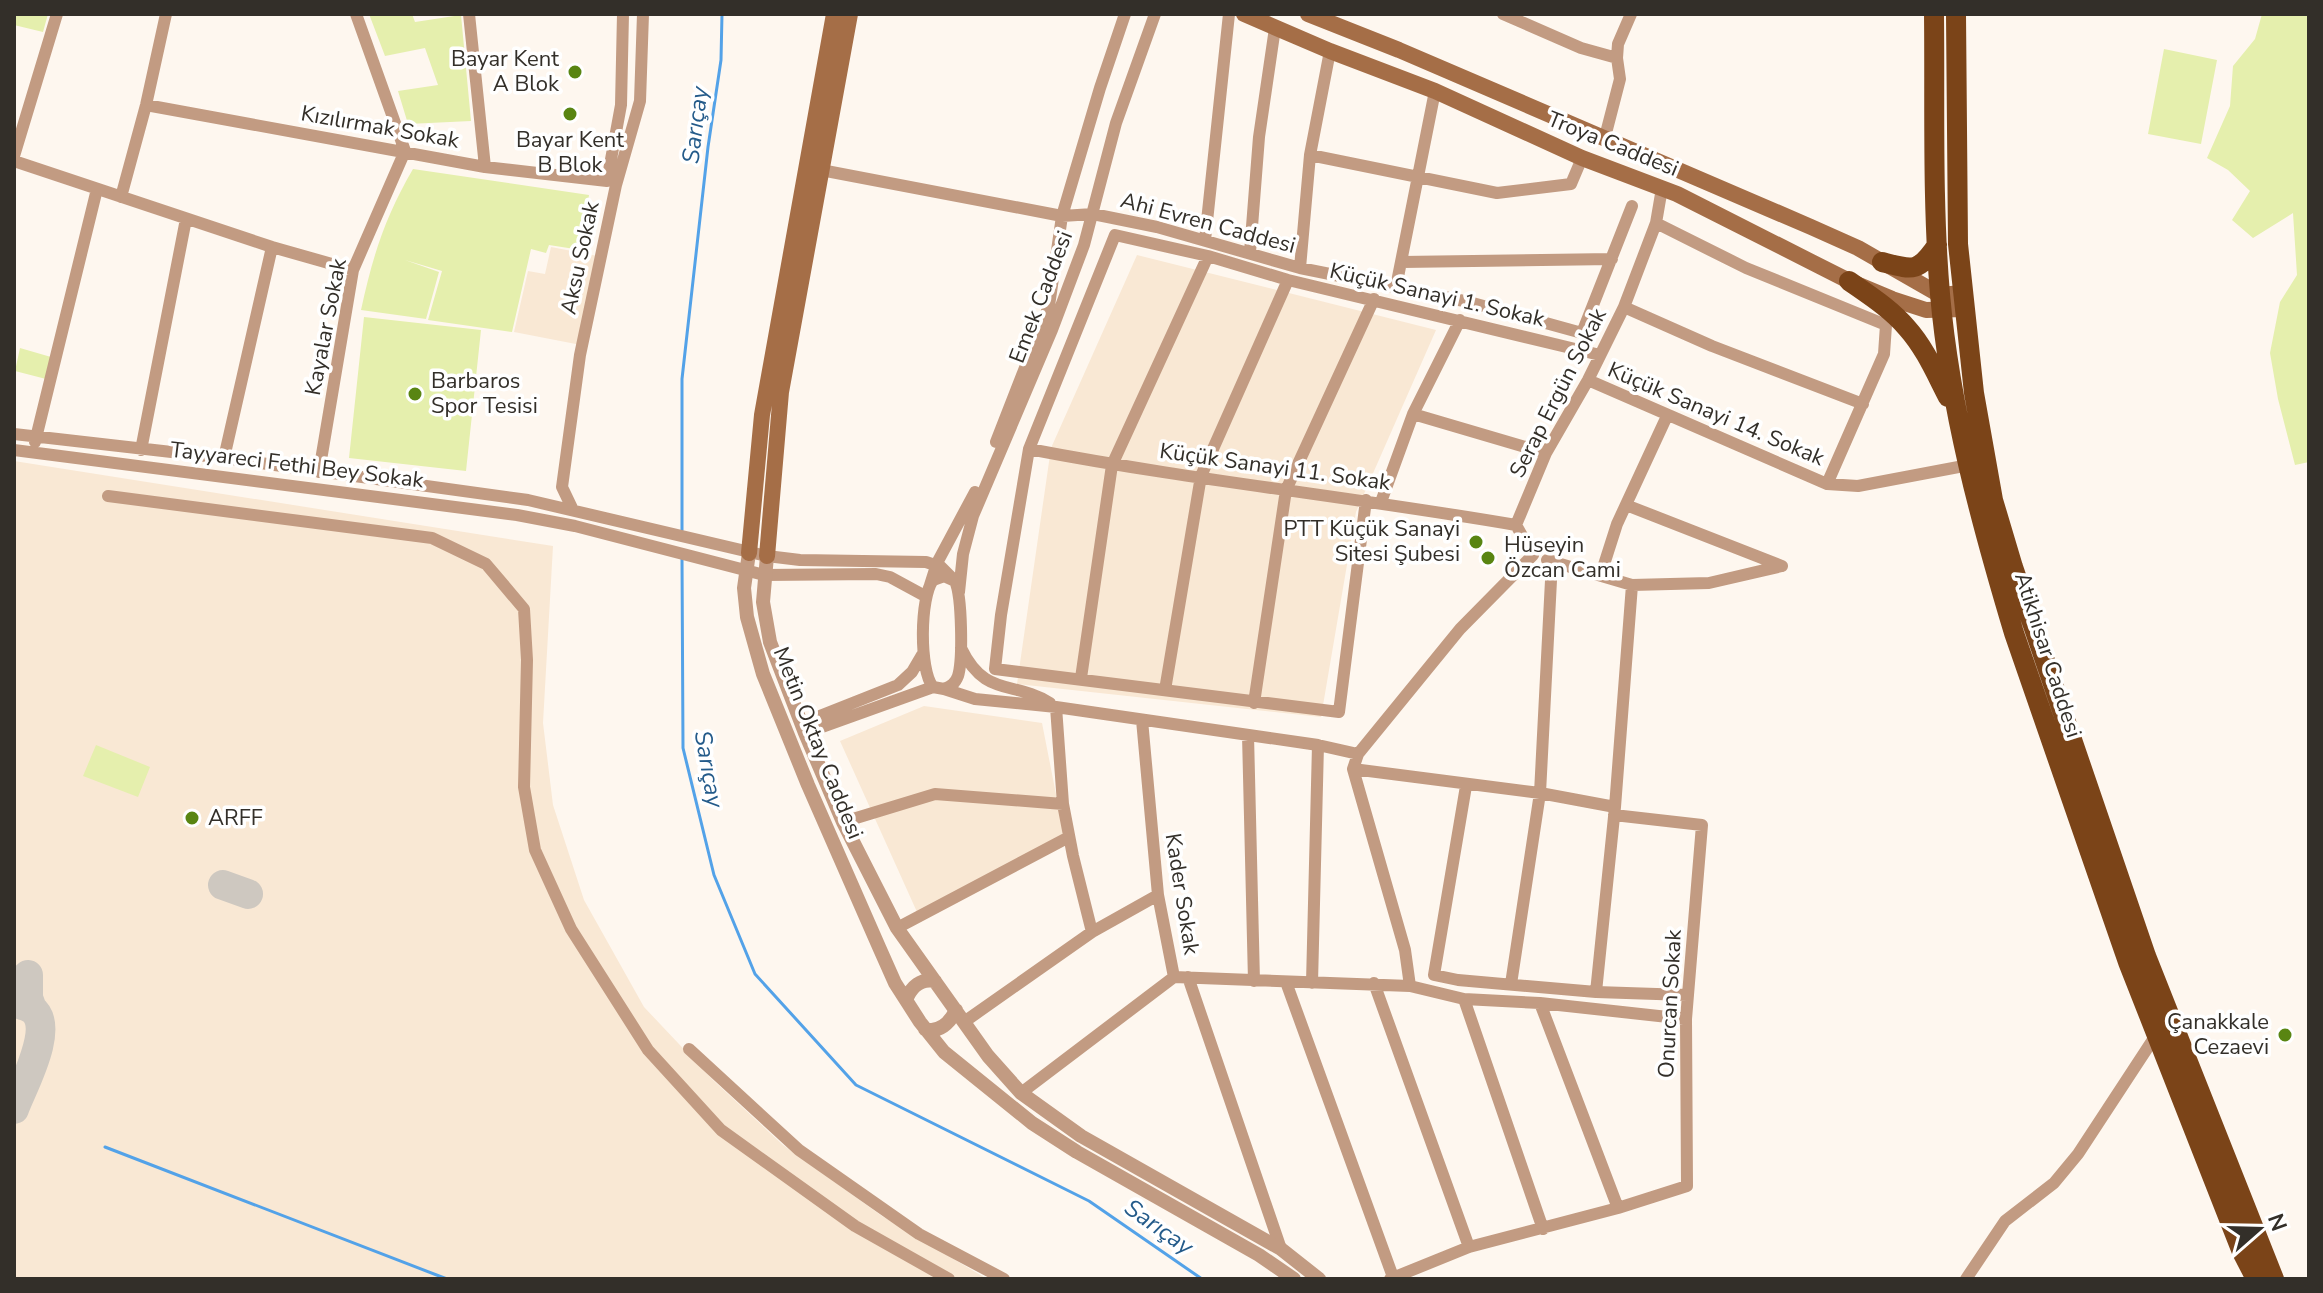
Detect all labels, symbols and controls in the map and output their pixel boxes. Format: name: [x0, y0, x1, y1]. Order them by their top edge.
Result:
place label: Bayar Kent A Blok: [451, 44, 560, 99]
marker: Bayar Kent A Blok: [566, 63, 584, 81]
water label: Sarıçay: [674, 83, 716, 165]
street label: Kızılırmak Sokak: [299, 98, 462, 156]
street label: Troya Caddesi: [1543, 104, 1683, 184]
marker: Bayar Kent B Blok: [561, 105, 579, 123]
place label: Bayar Kent B Blok: [516, 125, 624, 180]
street label: Ahi Evren Caddesi: [1117, 185, 1299, 261]
street label: Aksu Sokak: [553, 198, 607, 317]
street label: Emek Caddesi: [1002, 227, 1080, 367]
street label: Kayalar Sokak: [298, 255, 354, 398]
street label: Küçük Sanayi 1. Sokak: [1327, 256, 1548, 335]
street label: Serap Ergün Sokak: [1502, 302, 1614, 483]
street label: Küçük Sanayi 14. Sokak: [1603, 355, 1830, 474]
place label: Barbaros Spor Tesisi: [431, 366, 538, 421]
marker: Barbaros Spor Tesisi: [406, 385, 424, 403]
street label: Tayyareci Fethi Bey Sokak: [169, 435, 426, 496]
street label: Küçük Sanayi 11. Sokak: [1158, 436, 1393, 498]
place label: PTT Küçük Sanayi Sitesi Şubesi: [1283, 514, 1460, 569]
place label: Hüseyin Özcan Cami: [1504, 530, 1621, 585]
marker: PTT Küçük Sanayi Sitesi Şubesi: [1467, 533, 1485, 551]
marker: Hüseyin Özcan Cami: [1479, 549, 1497, 567]
street label: Atikhisar Caddesi: [2007, 569, 2089, 741]
street label: Metin Oktay Caddesi: [766, 643, 870, 843]
water label: Sarıçay: [687, 728, 732, 812]
place label: ARFF: [208, 803, 263, 833]
marker: ARFF: [183, 809, 201, 827]
street label: Kader Sokak: [1158, 831, 1207, 958]
street label: Onurcan Sokak: [1651, 928, 1689, 1079]
place label: Çanakkale Cezaevi: [2167, 1007, 2269, 1062]
marker: Çanakkale Cezaevi: [2276, 1026, 2294, 1044]
north arrow: [2219, 1189, 2299, 1269]
water label: Sarıçay: [1118, 1192, 1201, 1263]
text: N: [2260, 1210, 2294, 1235]

